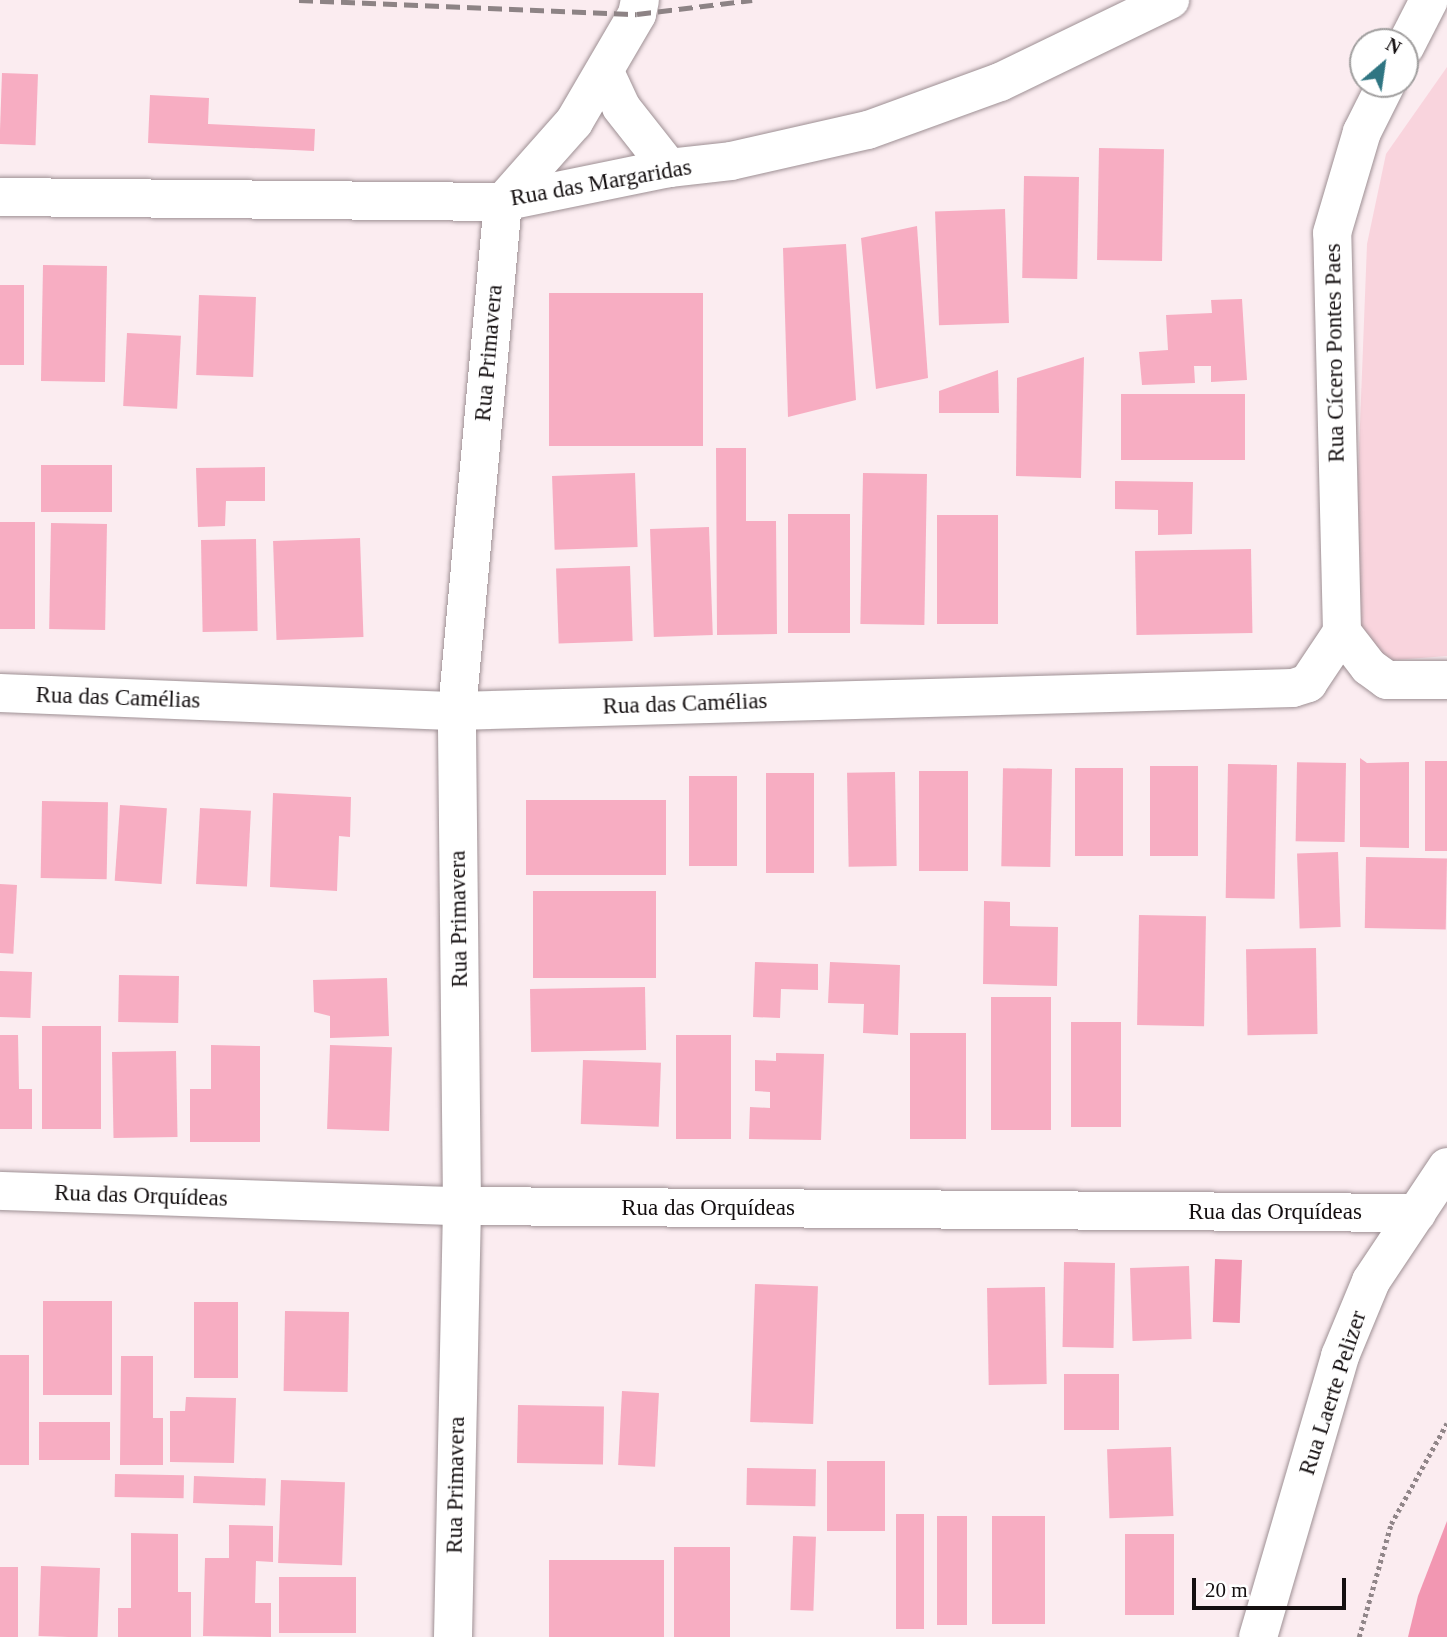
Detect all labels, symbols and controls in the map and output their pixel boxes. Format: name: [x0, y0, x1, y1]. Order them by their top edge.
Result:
north arrow: [1349, 28, 1419, 98]
text: N: [1382, 33, 1405, 58]
street label: Rua das Margaridas: [508, 153, 694, 213]
street label: Rua Cícero Pontes Paes: [1319, 243, 1351, 463]
street label: Rua Primavera: [469, 283, 509, 423]
street label: Rua das Camélias: [35, 681, 201, 715]
street label: Rua das Camélias: [602, 687, 768, 721]
street label: Rua Primavera: [444, 850, 474, 988]
street label: Rua das Orquídeas: [54, 1179, 228, 1213]
street label: Rua das Orquídeas: [621, 1194, 795, 1222]
street label: Rua das Orquídeas: [1188, 1198, 1362, 1226]
street label: Rua Laerte Pelizer: [1293, 1307, 1373, 1479]
street label: Rua Primavera: [441, 1416, 471, 1554]
scale bar: [1195, 1564, 1349, 1608]
text: 20 m: [1205, 1578, 1248, 1602]

